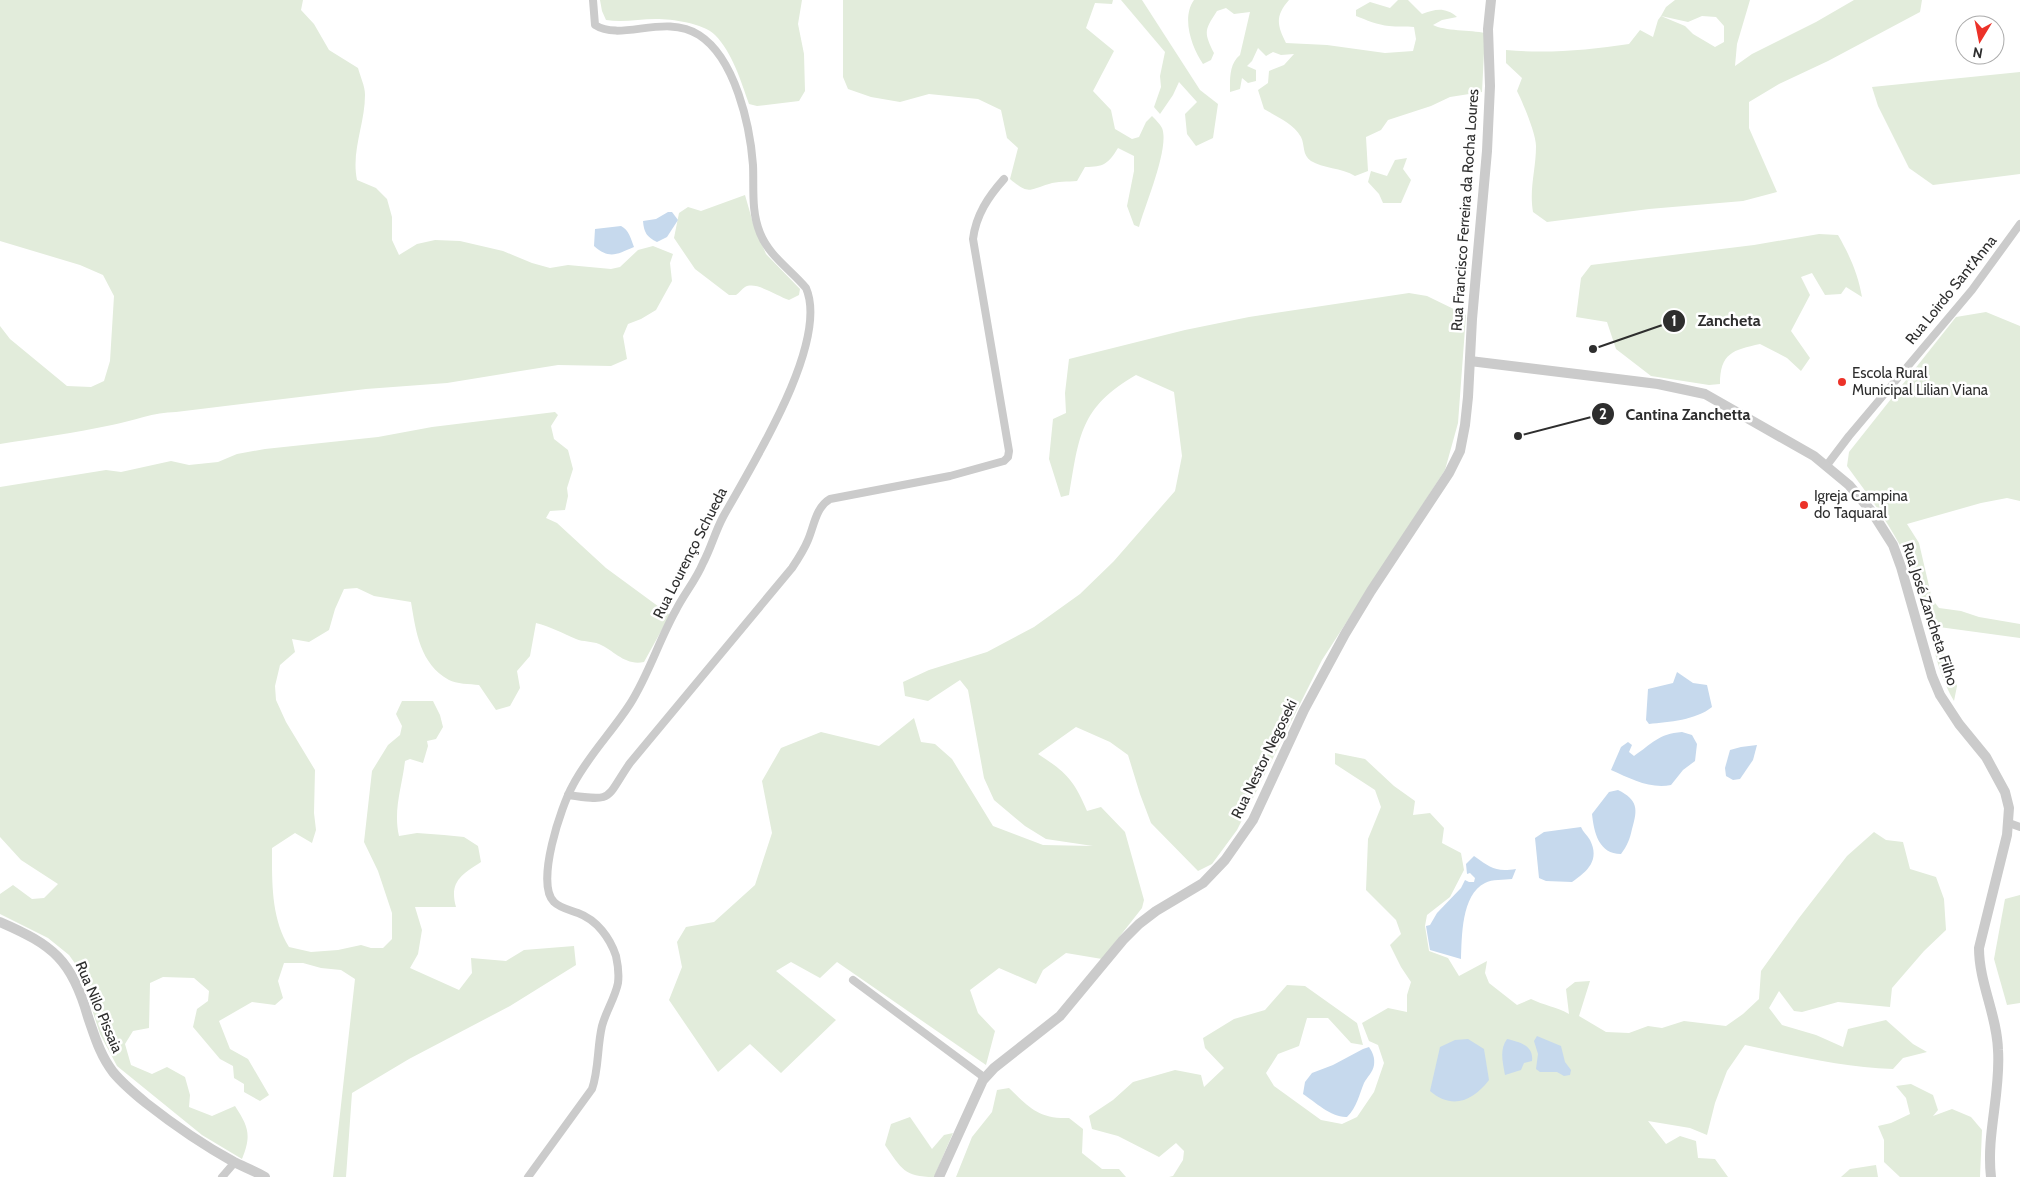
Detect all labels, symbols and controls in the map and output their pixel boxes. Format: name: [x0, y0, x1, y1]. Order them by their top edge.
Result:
north arrow: [1955, 15, 2005, 65]
text: N: [1971, 43, 1984, 63]
street label: Rua Francisco Ferreira da Rocha Loures: [1448, 88, 1482, 332]
street label: Rua Loirdo Sant'Anna: [1902, 231, 2001, 348]
callout: Zancheta: [1662, 305, 1770, 336]
text: Zancheta: [1697, 311, 1761, 330]
text: 1: [1671, 312, 1677, 330]
place label: Escola Rural Municipal Lilian Viana: [1852, 364, 1989, 399]
marker: Escola Rural Municipal Lilian Viana: [1836, 376, 1848, 388]
callout: Cantina Zanchetta: [1591, 399, 1761, 430]
text: 2: [1599, 405, 1607, 423]
text: Cantina Zanchetta: [1626, 405, 1750, 424]
street label: Rua Lourenço Schueda: [649, 484, 731, 621]
place label: Igreja Campina do Taquaral: [1814, 487, 1909, 522]
marker: Igreja Campina do Taquaral: [1798, 499, 1810, 511]
street label: Rua José Zancheta Filho: [1898, 540, 1962, 688]
street label: Rua Nestor Negoseki: [1227, 696, 1301, 822]
street label: Rua Nilo Pissaia: [72, 959, 127, 1056]

